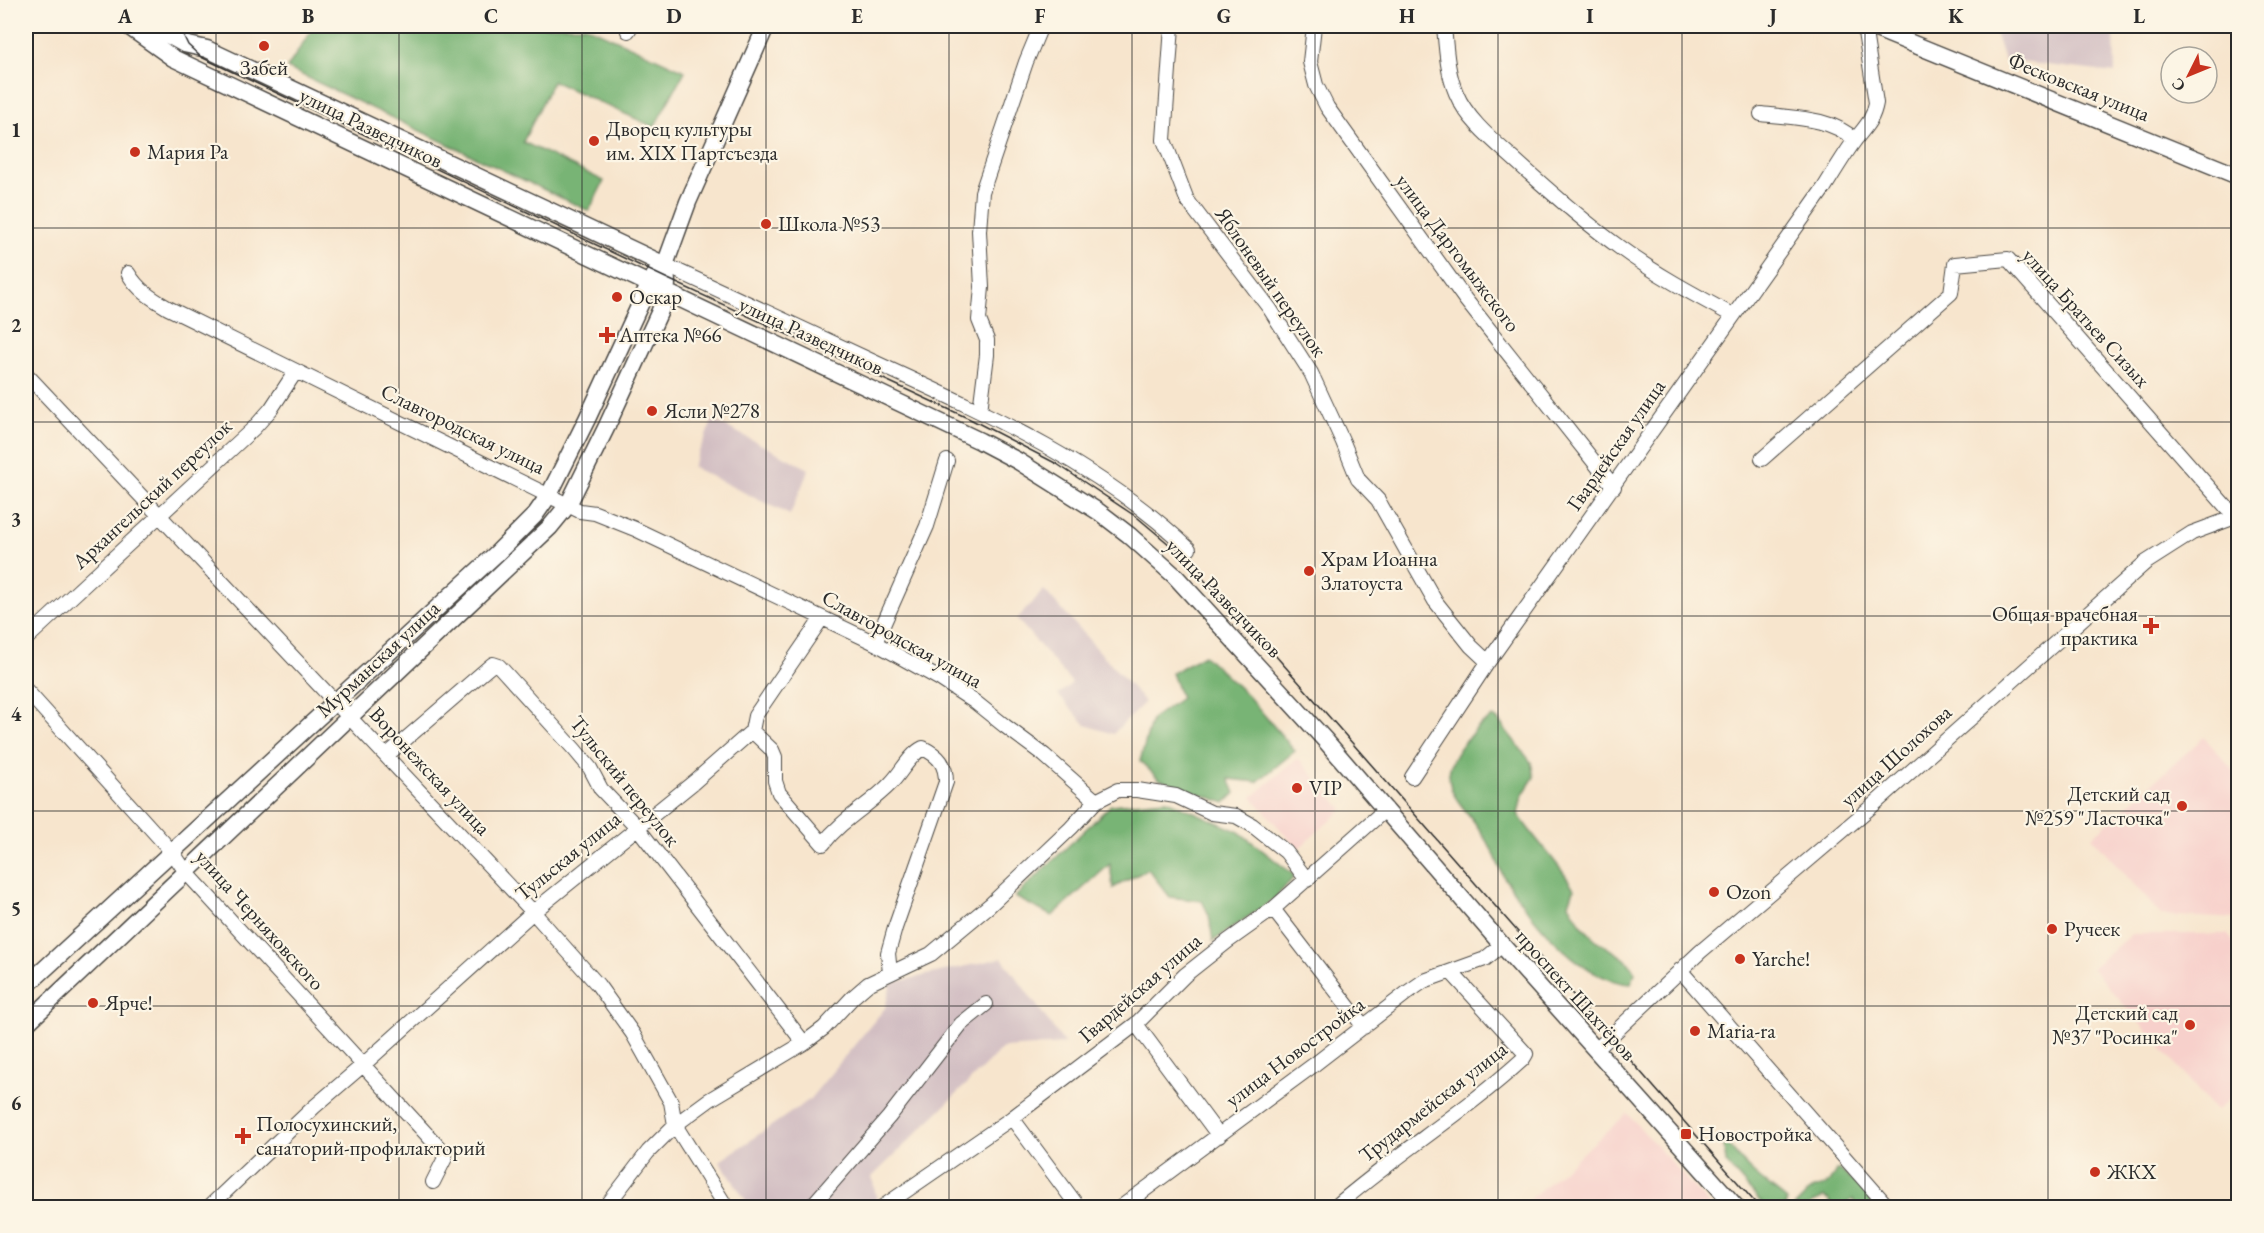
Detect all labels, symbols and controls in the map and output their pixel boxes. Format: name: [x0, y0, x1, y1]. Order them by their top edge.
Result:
text: A: [117, 3, 133, 29]
text: B: [302, 3, 314, 29]
text: C: [484, 3, 498, 29]
text: D: [666, 3, 682, 29]
text: E: [851, 3, 863, 29]
text: F: [1035, 3, 1046, 29]
text: G: [1217, 3, 1231, 29]
text: H: [1399, 3, 1415, 29]
text: I: [1586, 3, 1594, 29]
text: J: [1767, 3, 1777, 29]
text: K: [1948, 3, 1964, 29]
text: L: [2133, 3, 2145, 29]
marker: Забей: [257, 39, 271, 53]
north arrow: [2159, 45, 2219, 105]
street label: Фесковская улица: [2005, 46, 2154, 127]
place label: Забей: [240, 54, 288, 81]
text: С: [2167, 74, 2190, 96]
street label: улица Разведчиков: [295, 81, 447, 174]
place label: Дворец культуры им. XIX Партсъезда: [606, 115, 779, 166]
text: 1: [11, 117, 21, 143]
marker: Дворец культуры им. XIX Партсъезда: [587, 134, 601, 148]
place label: Мария Ра: [147, 138, 229, 165]
marker: Мария Ра: [128, 145, 142, 159]
street label: улица Даргомыжского: [1390, 168, 1527, 337]
street label: Яблоневый переулок: [1209, 201, 1333, 362]
place label: Школа №53: [778, 210, 880, 237]
marker: Школа №53: [759, 217, 773, 231]
street label: улица Братьев Сизых: [2017, 242, 2156, 393]
place label: Оскар: [629, 283, 682, 310]
marker: Оскар: [610, 290, 624, 304]
street label: улица Разведчиков: [735, 290, 888, 381]
text: 2: [11, 312, 22, 338]
place label: Аптека №66: [618, 321, 722, 348]
marker: Аптека №66: [600, 328, 614, 342]
street label: Гвардейская улица: [1560, 373, 1671, 516]
street label: Славгородская улица: [377, 377, 550, 480]
place label: Ясли №278: [663, 397, 760, 424]
marker: Ясли №278: [645, 404, 659, 418]
street label: Архангельский переулок: [65, 413, 237, 575]
text: 3: [11, 506, 21, 532]
street label: улица Разведчиков: [1160, 532, 1288, 663]
place label: Храм Иоанна Златоуста: [1320, 545, 1438, 596]
marker: Храм Иоанна Златоуста: [1302, 564, 1316, 578]
street label: Славгородская улица: [817, 583, 988, 694]
street label: Мурманская улица: [310, 594, 446, 723]
place label: Общая врачебная практика: [1992, 600, 2139, 651]
marker: Общая врачебная практика: [2142, 617, 2160, 635]
street label: улица Шолохова: [1834, 698, 1957, 813]
text: 4: [11, 701, 22, 727]
street label: Воронежская улица: [364, 701, 497, 841]
street label: Тульский переулок: [564, 710, 687, 852]
place label: VIP: [1309, 774, 1342, 801]
place label: Детский сад №259 "Ласточка": [2025, 780, 2170, 831]
marker: VIP: [1290, 781, 1304, 795]
marker: Детский сад №259 "Ласточка": [2175, 799, 2189, 813]
street label: Тульская улица: [509, 804, 626, 906]
street label: улица Черняховского: [190, 843, 331, 996]
place label: Ozon: [1726, 878, 1771, 905]
marker: Ozon: [1707, 885, 1721, 899]
text: 5: [11, 895, 21, 921]
place label: Ручеек: [2064, 915, 2120, 942]
marker: Ручеек: [2045, 922, 2059, 936]
street label: проспект Шахтёров: [1510, 923, 1643, 1066]
street label: Гвардейская улица: [1073, 926, 1207, 1048]
place label: Yarche!: [1752, 945, 1810, 972]
marker: Yarche!: [1733, 952, 1747, 966]
place label: Ярче!: [104, 989, 153, 1016]
street label: улица Новостройка: [1220, 990, 1370, 1113]
marker: Ярче!: [86, 996, 100, 1010]
place label: Детский сад №37 "Росинка": [2052, 999, 2178, 1050]
place label: Maria-ra: [1707, 1017, 1776, 1044]
marker: Детский сад №37 "Росинка": [2183, 1018, 2197, 1032]
marker: Maria-ra: [1688, 1024, 1702, 1038]
street label: Трудармейская улица: [1353, 1035, 1513, 1168]
text: 6: [11, 1090, 22, 1116]
place label: Полосухинский, санаторий-профилакторий: [256, 1110, 486, 1161]
place label: Новостройка: [1698, 1120, 1813, 1147]
marker: Полосухинский, санаторий-профилакторий: [234, 1127, 252, 1145]
marker: Новостройка: [1679, 1127, 1693, 1141]
place label: ЖКХ: [2106, 1158, 2157, 1185]
marker: ЖКХ: [2088, 1165, 2102, 1179]

